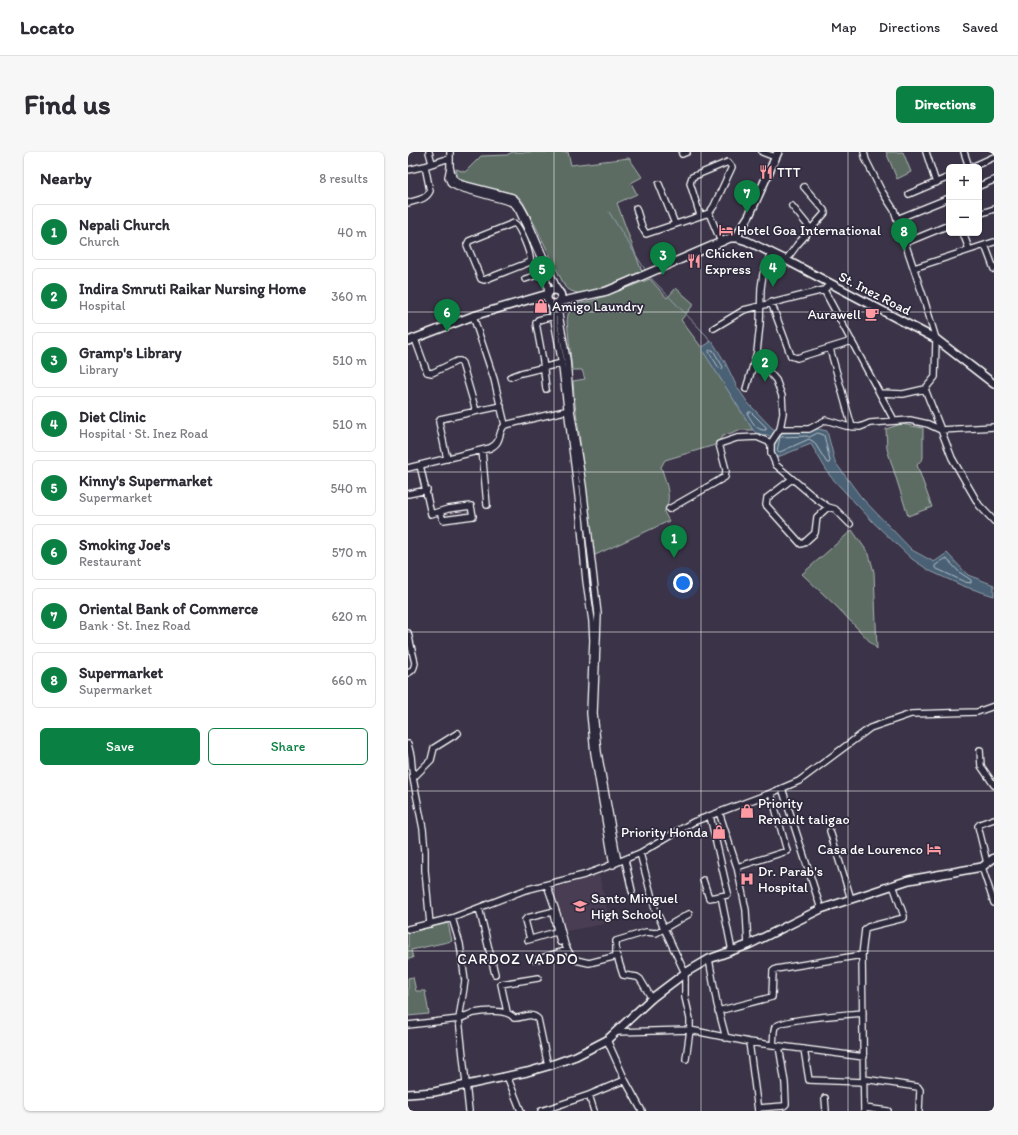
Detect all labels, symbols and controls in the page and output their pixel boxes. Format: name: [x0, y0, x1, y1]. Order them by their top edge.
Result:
text: Locato: [20, 16, 74, 39]
text: Map: [831, 19, 857, 36]
text: Directions: [879, 19, 940, 36]
text: Saved: [962, 19, 998, 36]
button: Directions: [896, 86, 994, 123]
text: Find us: [24, 87, 111, 121]
restaurant icon: TTT: [758, 164, 774, 180]
place label: TTT: [777, 164, 801, 181]
map controls: [946, 164, 982, 236]
button: +: [946, 164, 982, 200]
text: Nearby: [40, 168, 92, 188]
text: 8 results: [319, 171, 368, 186]
pin: 7: [734, 180, 760, 213]
button: −: [946, 200, 982, 236]
text: Nepali Church: [79, 216, 170, 234]
pin: 8: [891, 218, 917, 251]
hotel icon: Hotel Goa International: [718, 222, 734, 238]
place label: Hotel Goa International: [737, 222, 881, 239]
text: 1: [51, 225, 57, 240]
text: 40 m: [337, 225, 367, 240]
text: Church: [79, 234, 120, 249]
pin: 3: [650, 242, 676, 275]
place label: Chicken Express: [705, 245, 753, 278]
restaurant icon: Chicken Express: [686, 253, 702, 269]
pin: 4: [760, 254, 786, 287]
pin: 5: [529, 256, 555, 289]
street label: St. Inez Road: [836, 268, 914, 319]
text: Indira Smruti Raikar Nursing Home: [79, 280, 306, 298]
text: 2: [51, 289, 57, 304]
text: 360 m: [331, 289, 367, 304]
text: Hospital: [79, 298, 126, 313]
shop icon: Amigo Laundry: [533, 298, 549, 314]
place label: Amigo Laundry: [552, 298, 644, 315]
pin: 6: [434, 299, 460, 332]
place label: Aurawell: [808, 306, 861, 323]
cafe icon: Aurawell: [864, 306, 880, 322]
text: Gramp's Library: [79, 344, 182, 362]
pin: 2: [752, 349, 778, 382]
text: 3: [50, 353, 58, 368]
text: 510 m: [332, 353, 367, 368]
text: Library: [79, 362, 118, 377]
text: Diet Clinic: [79, 408, 146, 426]
text: 4: [50, 417, 58, 432]
text: 510 m: [332, 417, 367, 432]
text: Hospital · St. Inez Road: [79, 426, 208, 441]
text: Kinny's Supermarket: [79, 472, 213, 490]
text: 5: [51, 481, 57, 496]
text: 540 m: [330, 481, 367, 496]
text: Supermarket: [79, 490, 152, 505]
pin: 1: [661, 525, 687, 558]
text: Smoking Joe's: [79, 536, 170, 554]
text: 6: [51, 545, 57, 560]
text: 570 m: [332, 545, 367, 560]
text: Restaurant: [79, 554, 141, 569]
your location: [673, 573, 693, 593]
text: Oriental Bank of Commerce: [79, 600, 258, 618]
text: 7: [51, 609, 57, 624]
text: 620 m: [331, 609, 367, 624]
text: Bank · St. Inez Road: [79, 618, 191, 633]
text: Supermarket: [79, 664, 163, 682]
text: 8: [50, 673, 58, 688]
text: 660 m: [331, 673, 367, 688]
text: Supermarket: [79, 682, 152, 697]
button: Save: [40, 728, 200, 765]
button: Share: [208, 728, 368, 765]
place label: Priority Renault taligao: [758, 795, 850, 828]
shop icon: Priority Renault taligao: [739, 803, 755, 819]
place label: Priority Honda: [621, 824, 708, 841]
shop icon: Priority Honda: [711, 824, 727, 840]
place label: Casa de Lourenco: [817, 841, 923, 858]
hotel icon: Casa de Lourenco: [926, 841, 942, 857]
place label: Dr. Parab's Hospital: [758, 863, 823, 896]
hospital icon: Dr. Parab's Hospital: [739, 871, 755, 887]
place label: Santo Minguel High School: [591, 890, 678, 923]
school or university icon: Santo Minguel High School: [572, 898, 588, 914]
district label: CARDOZ VADDO: [457, 950, 579, 968]

